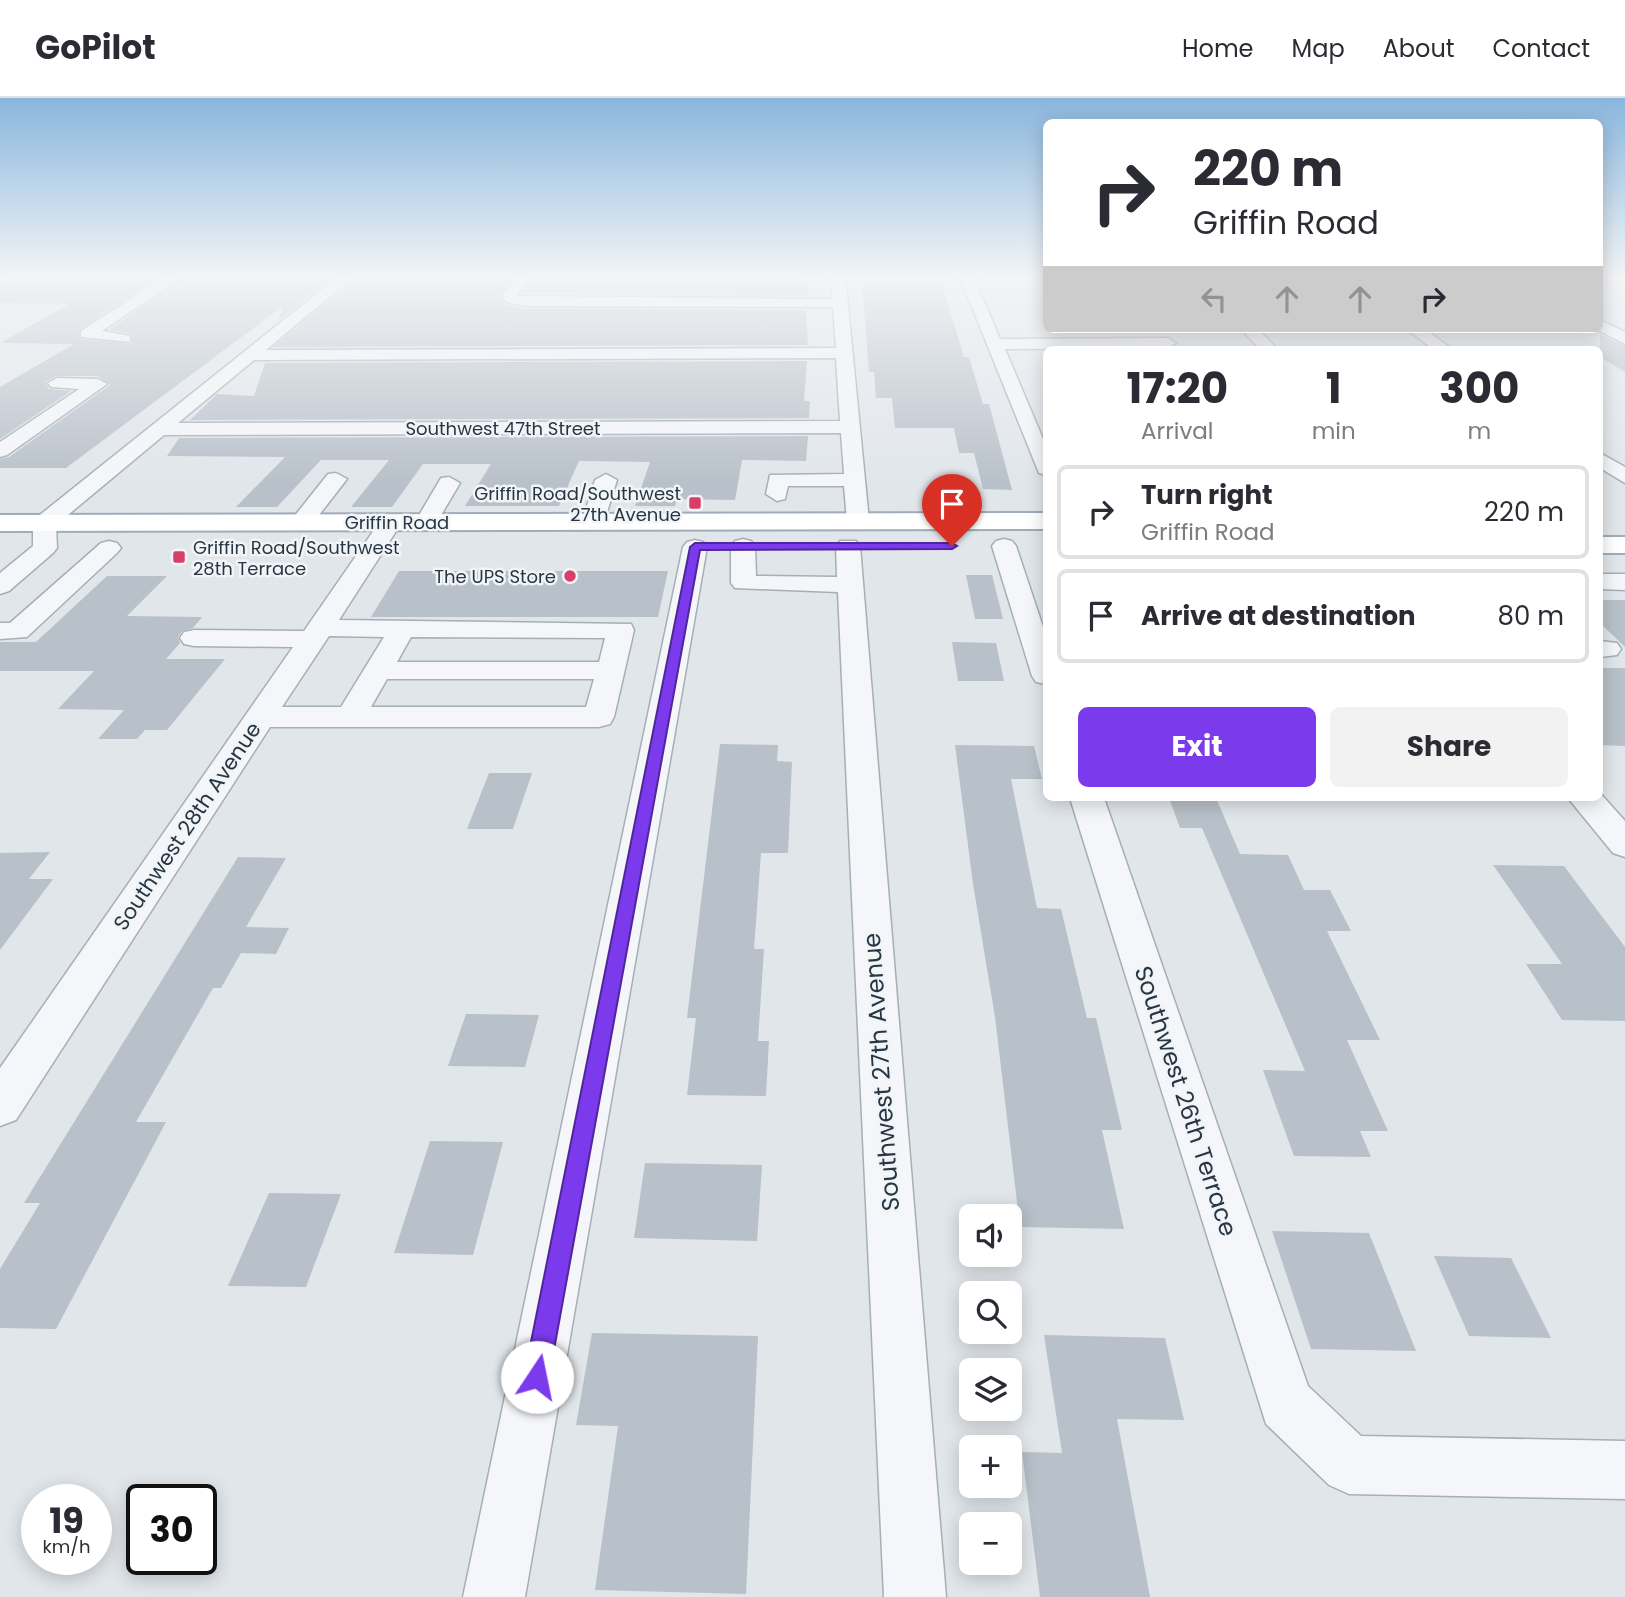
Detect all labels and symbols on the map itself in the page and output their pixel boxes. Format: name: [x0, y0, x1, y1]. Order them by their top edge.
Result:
street label: Southwest 47th Street: [405, 416, 601, 441]
pin: [922, 474, 982, 546]
place label: Griffin Road/Southwest 27th Avenue: [474, 481, 681, 527]
marker: Griffin Road/Southwest 27th Avenue: [687, 495, 703, 511]
street label: Griffin Road: [345, 510, 449, 535]
place label: Griffin Road/Southwest 28th Terrace: [193, 535, 400, 581]
marker: Griffin Road/Southwest 28th Terrace: [171, 549, 187, 565]
place label: The UPS Store: [434, 564, 556, 589]
marker: The UPS Store: [562, 568, 578, 584]
street label: Southwest 28th Avenue: [106, 716, 268, 936]
street label: Southwest 27th Avenue: [855, 932, 907, 1212]
street label: Southwest 26th Terrace: [1127, 962, 1245, 1240]
position arrow: [500, 1340, 574, 1414]
speed limit sign: 30: [126, 1484, 217, 1575]

